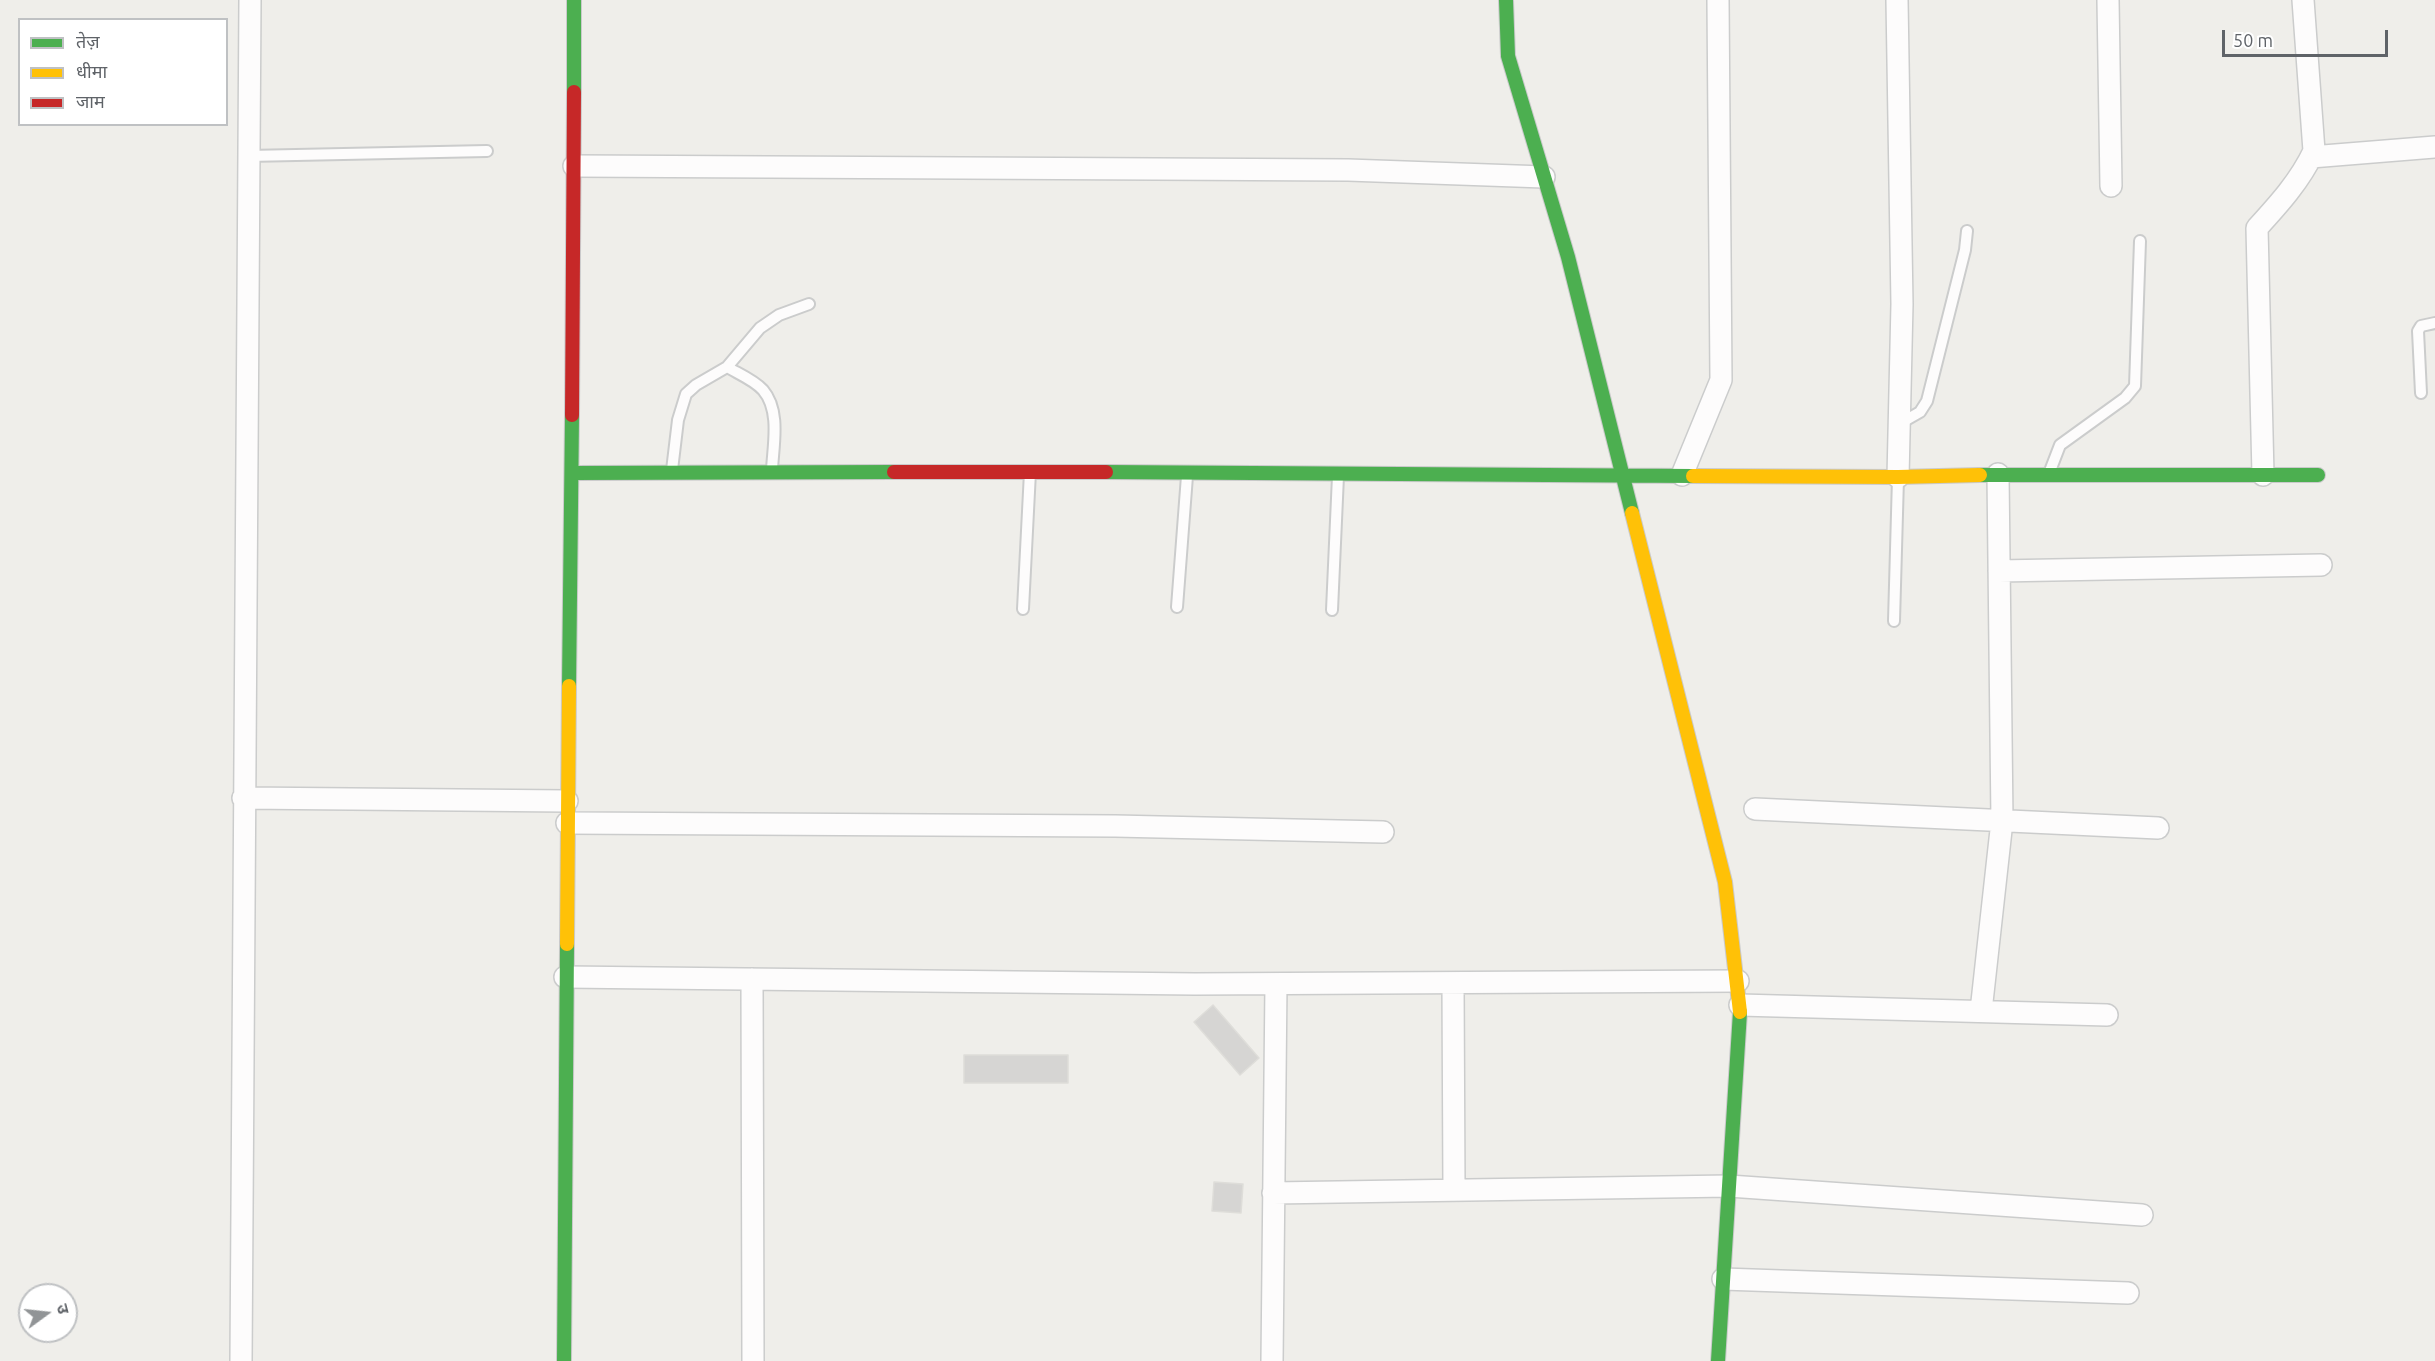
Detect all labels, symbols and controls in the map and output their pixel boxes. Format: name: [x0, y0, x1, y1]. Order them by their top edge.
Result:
legend: [18, 18, 228, 126]
scale bar: [2225, 18, 2392, 56]
text: 50 m: [2233, 30, 2273, 50]
text: तेज़: [76, 31, 100, 51]
text: धीमा: [76, 61, 107, 81]
text: जाम: [76, 91, 105, 111]
north arrow: [18, 1283, 78, 1343]
text: उ: [54, 1302, 73, 1316]

